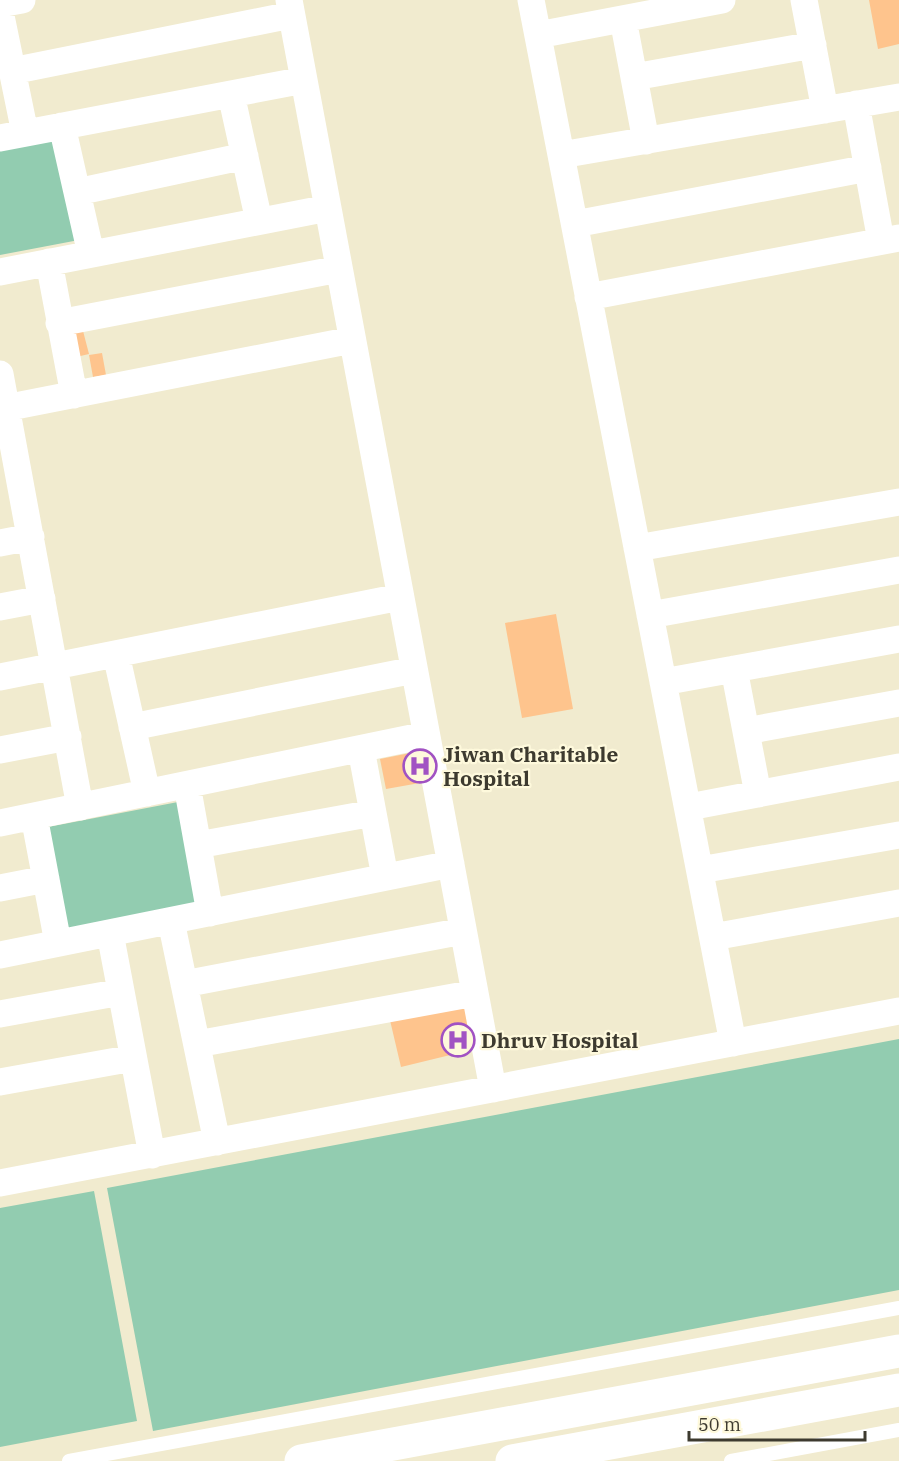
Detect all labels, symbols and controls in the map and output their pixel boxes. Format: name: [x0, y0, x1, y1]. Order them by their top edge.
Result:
place label: Jiwan Charitable Hospital: [443, 740, 618, 792]
hospital icon: Jiwan Charitable Hospital: [402, 748, 438, 784]
hospital icon: Dhruv Hospital: [440, 1022, 476, 1058]
place label: Dhruv Hospital: [481, 1026, 638, 1054]
scale bar: [689, 1404, 864, 1442]
text: 50 m: [698, 1413, 741, 1436]

